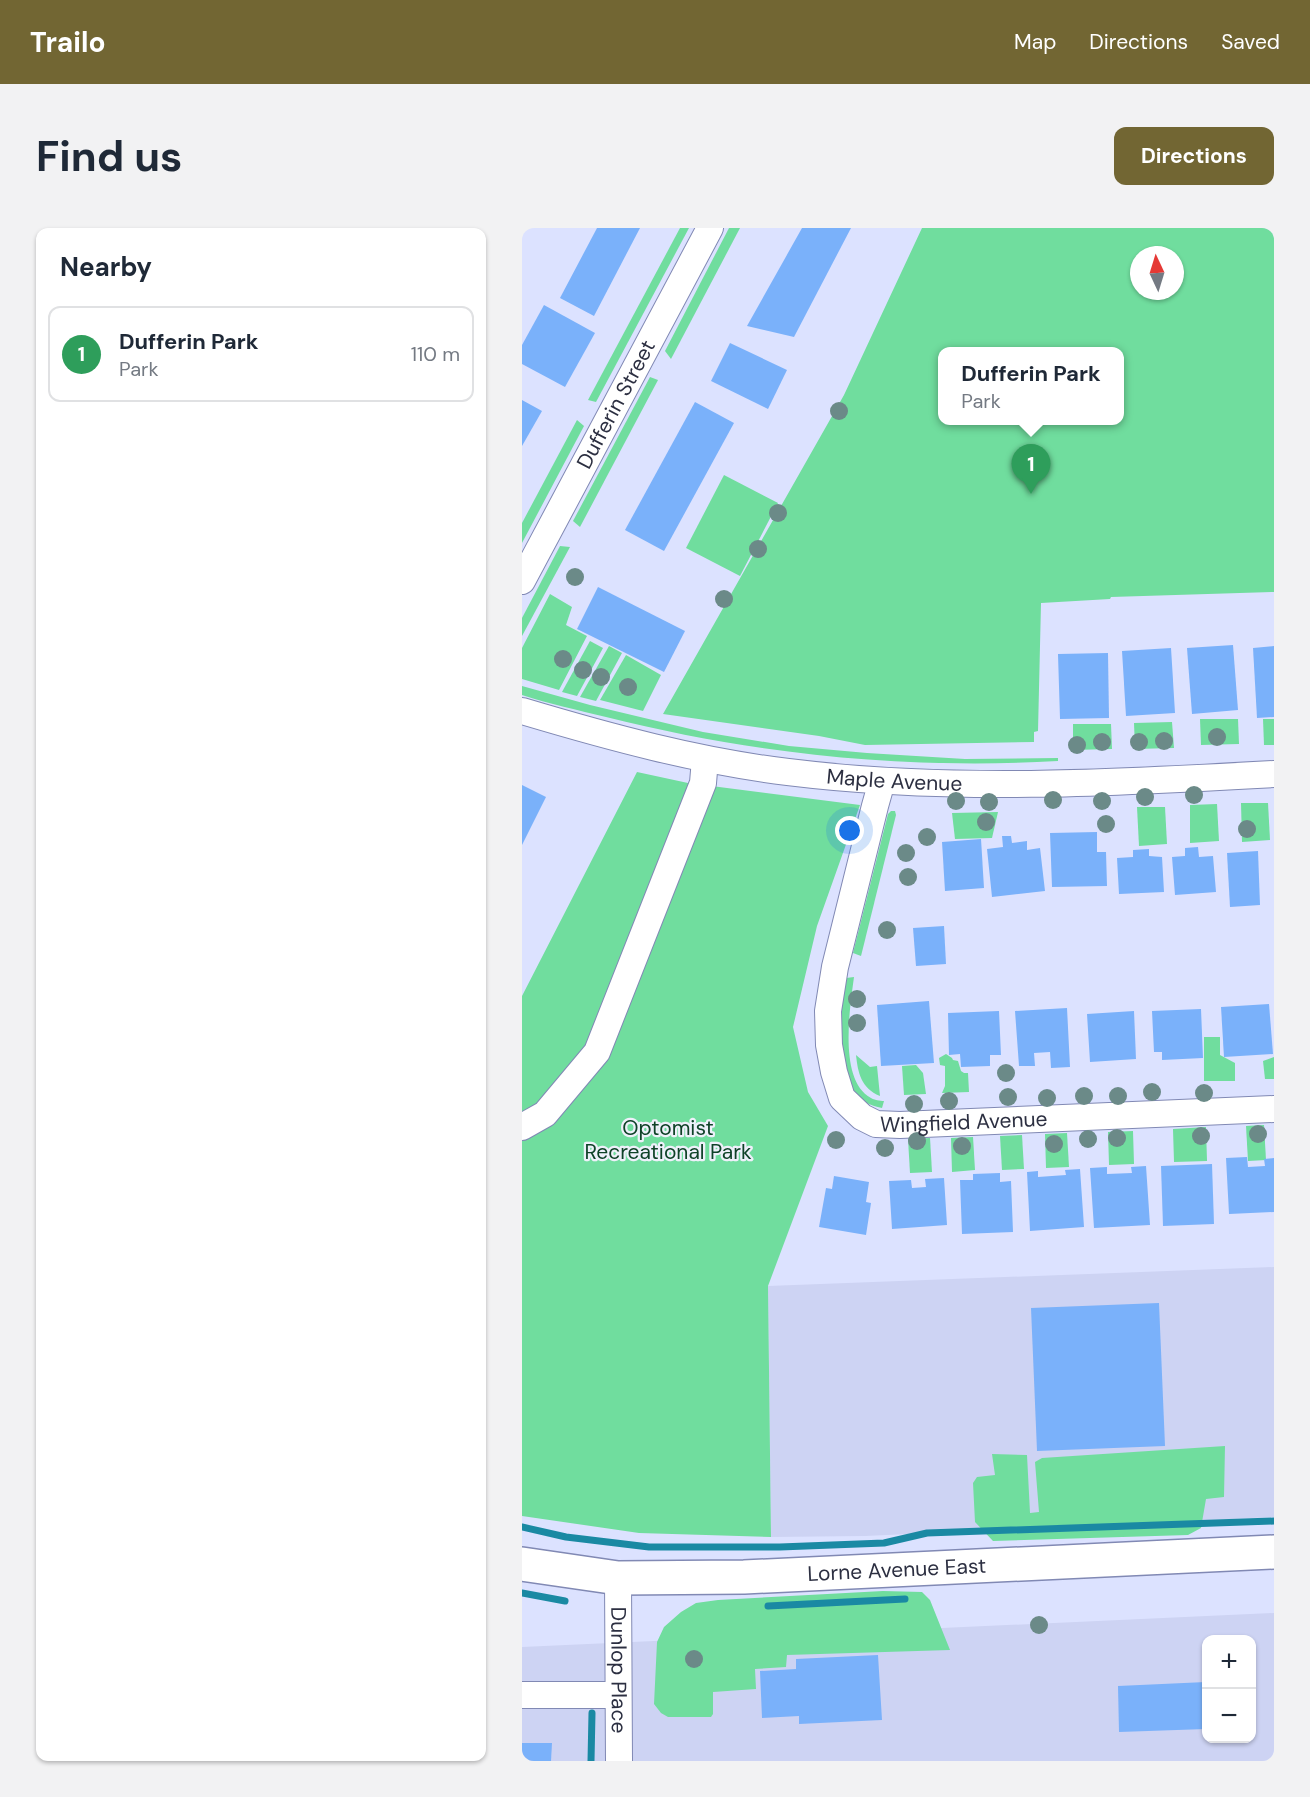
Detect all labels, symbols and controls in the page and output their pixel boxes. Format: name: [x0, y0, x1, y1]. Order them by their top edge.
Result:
text: Trailo: [30, 24, 106, 61]
text: Map: [1014, 28, 1056, 56]
text: Directions: [1089, 28, 1188, 56]
text: Saved: [1221, 28, 1280, 56]
button: Directions: [1114, 127, 1274, 185]
text: Find us: [36, 129, 182, 184]
north arrow: [1130, 246, 1184, 300]
text: Nearby: [60, 250, 152, 284]
text: Dufferin Park: [119, 327, 258, 356]
street label: Dufferin Street: [570, 335, 662, 474]
text: 1: [78, 341, 85, 367]
text: 110 m: [411, 341, 460, 367]
popup: [938, 347, 1124, 425]
text: Park: [119, 356, 159, 382]
text: Dufferin Park: [961, 359, 1101, 388]
text: Park: [961, 388, 1001, 414]
pin: 1: [1012, 444, 1050, 494]
street label: Maple Avenue: [825, 762, 963, 798]
your location: [835, 816, 864, 845]
street label: Wingfield Avenue: [879, 1105, 1048, 1139]
park label: Optomist Recreational Park: [584, 1114, 752, 1166]
street label: Lorne Avenue East: [807, 1552, 987, 1588]
street label: Dunlop Place: [604, 1607, 633, 1733]
map controls: [1202, 1635, 1256, 1743]
button: +: [1202, 1635, 1256, 1689]
button: −: [1202, 1689, 1256, 1743]

